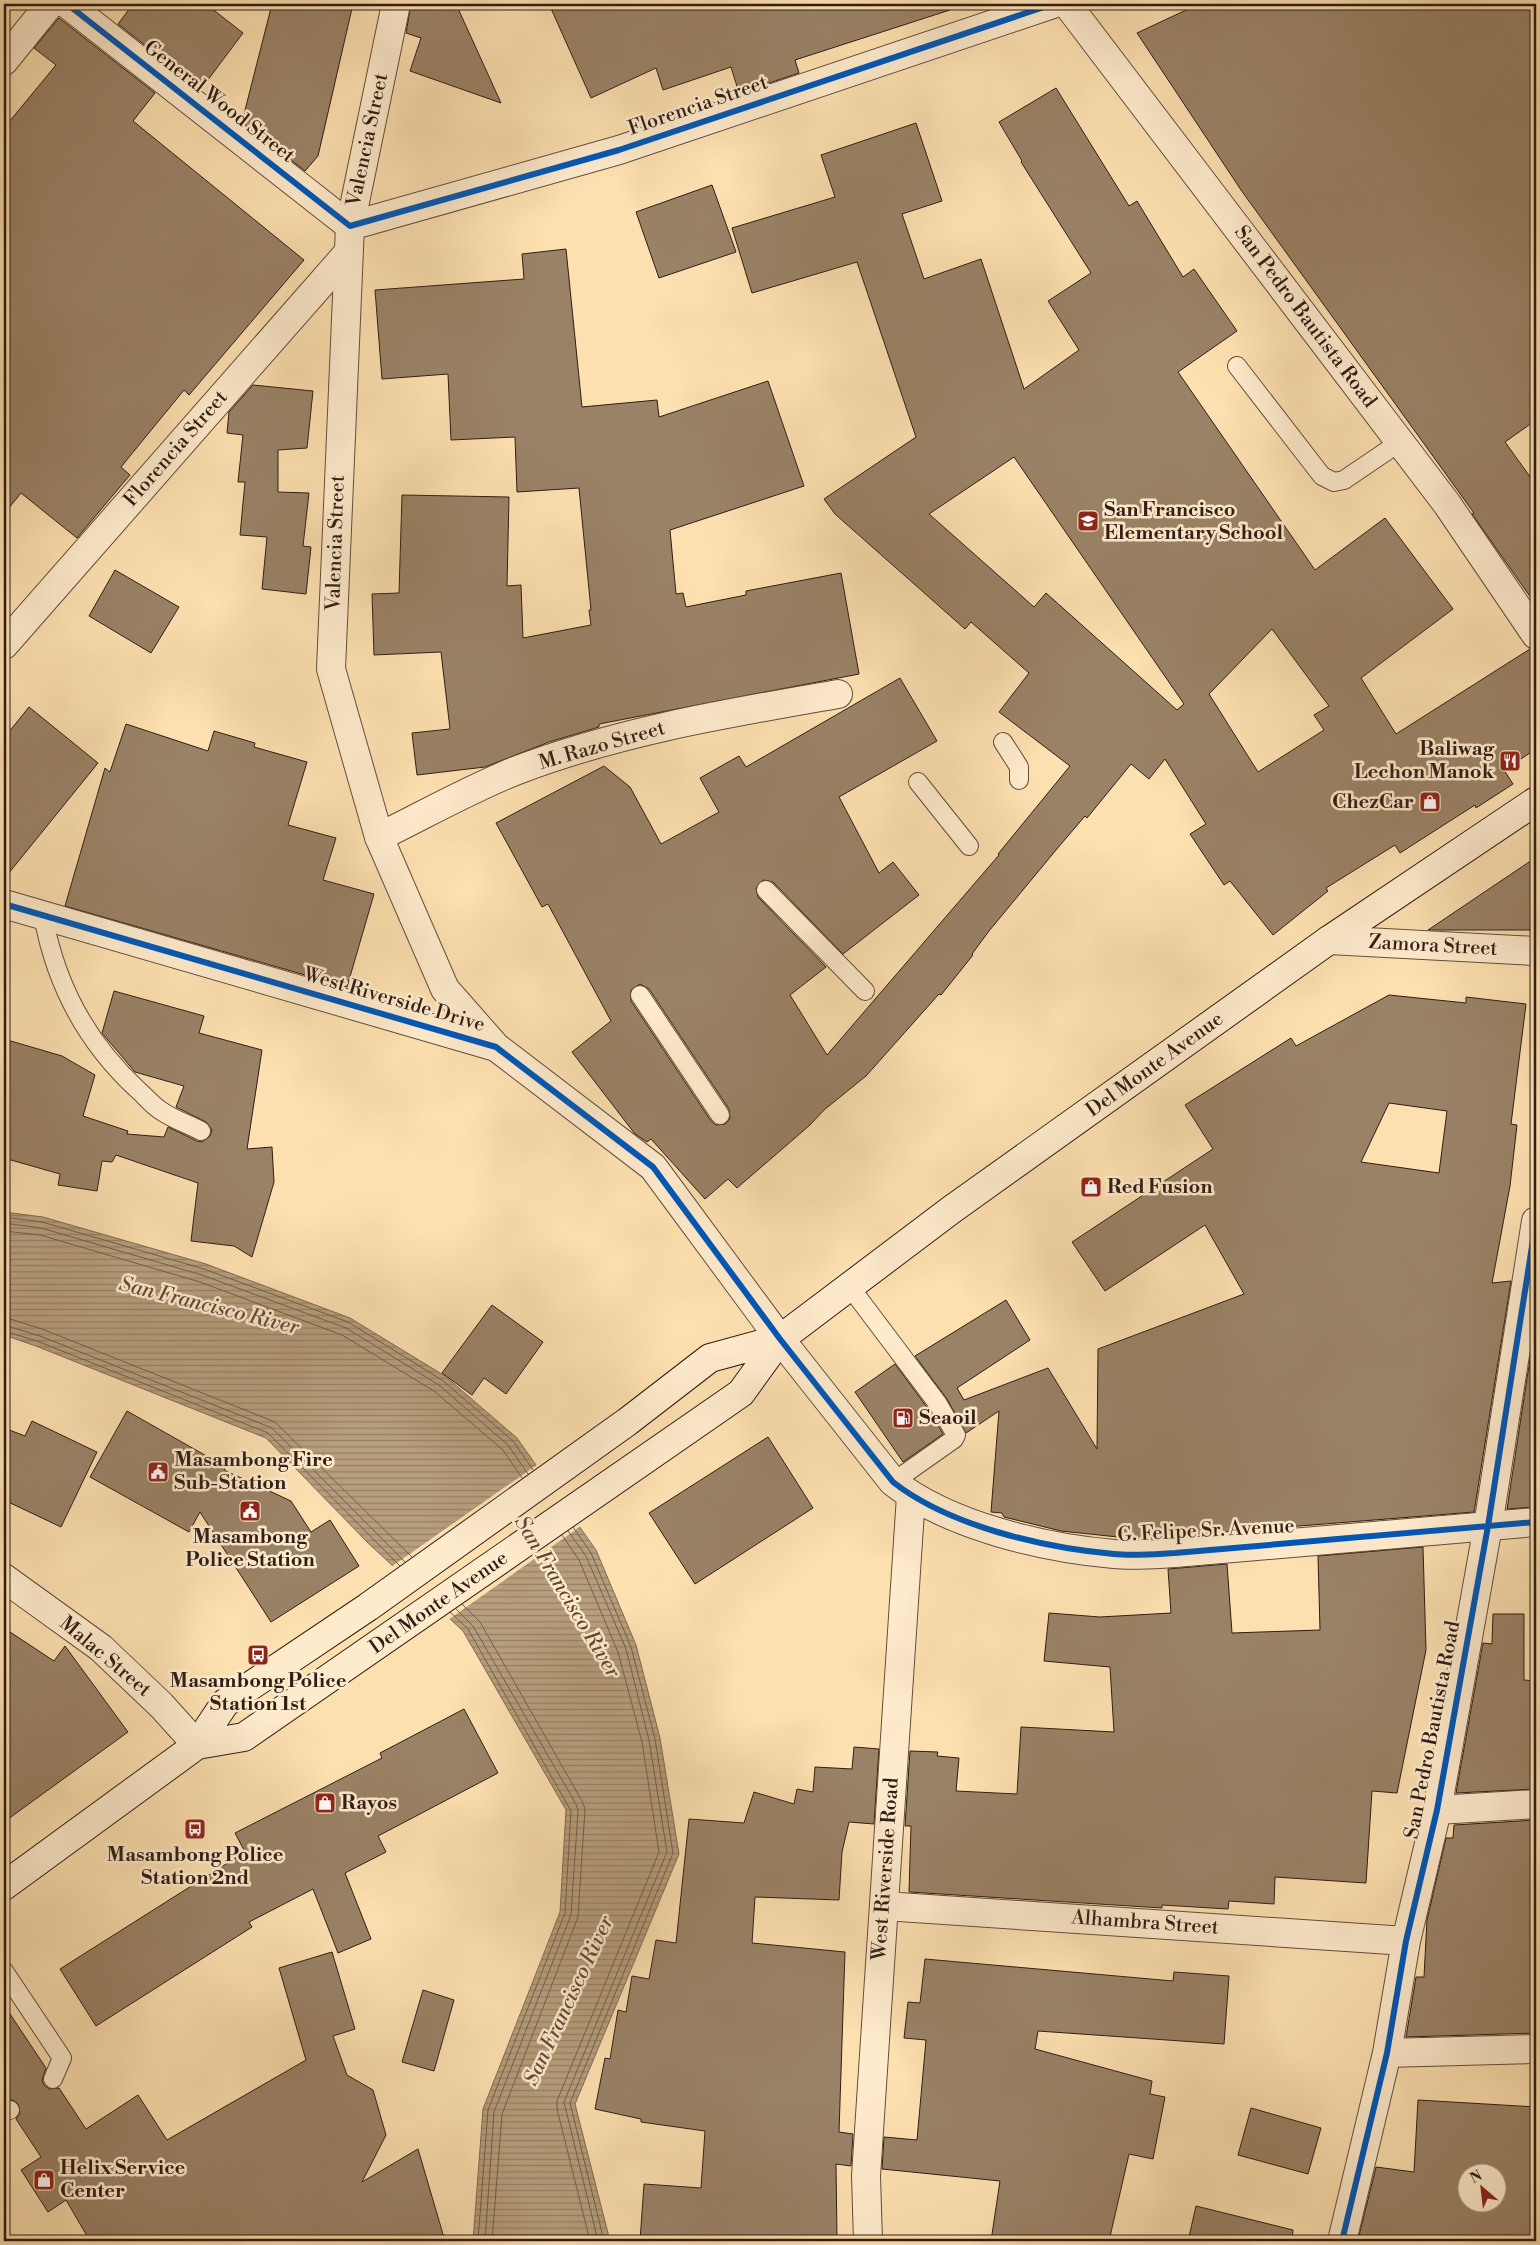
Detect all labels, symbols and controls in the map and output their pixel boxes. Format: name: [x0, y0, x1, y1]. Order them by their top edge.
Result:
street label: General Wood Street: [139, 35, 299, 169]
street label: Florencia Street: [625, 70, 771, 142]
street label: Valencia Street: [341, 71, 394, 210]
street label: San Pedro Bautista Road: [1228, 221, 1382, 413]
street label: Florencia Street: [119, 386, 233, 512]
street label: Valencia Street: [321, 475, 351, 612]
place label: San Francisco Elementary School: [1104, 498, 1283, 546]
school or university icon: San Francisco Elementary School: [1076, 509, 1100, 533]
street label: M. Razo Street: [536, 716, 668, 776]
place label: Baliwag Lechon Manok: [1354, 737, 1495, 785]
restaurant icon: Baliwag Lechon Manok: [1498, 749, 1522, 773]
place label: ChezCar: [1332, 790, 1414, 815]
shop icon: ChezCar: [1418, 790, 1442, 814]
street label: Zamora Street: [1368, 930, 1498, 962]
street label: West Riverside Drive: [299, 962, 488, 1038]
street label: Del Monte Avenue: [1081, 1007, 1229, 1123]
shop icon: Red Fusion: [1079, 1175, 1103, 1199]
place label: Red Fusion: [1107, 1175, 1213, 1200]
water label: San Francisco River: [116, 1271, 303, 1341]
fuel station icon: Seaoil: [891, 1406, 915, 1430]
place label: Seaoil: [919, 1406, 977, 1431]
place label: Masambong Fire Sub-Station: [174, 1448, 333, 1496]
public building icon: Masambong Fire Sub-Station: [146, 1460, 170, 1484]
public building icon: Masambong Police Station: [238, 1499, 262, 1523]
water label: San Francisco River: [508, 1511, 626, 1684]
street label: G. Felipe Sr. Avenue: [1117, 1514, 1295, 1548]
place label: Masambong Police Station: [185, 1525, 315, 1573]
street label: Del Monte Avenue: [365, 1546, 513, 1660]
street label: Malac Street: [54, 1611, 156, 1703]
street label: San Pedro Bautista Road: [1400, 1618, 1467, 1841]
bus stop icon: Masambong Police Station 1st: [246, 1643, 270, 1667]
place label: Masambong Police Station 1st: [170, 1669, 347, 1717]
street label: West Riverside Road: [867, 1776, 905, 1962]
shop icon: Rayos: [313, 1791, 337, 1815]
place label: Rayos: [341, 1791, 397, 1816]
bus stop icon: Masambong Police Station 2nd: [183, 1817, 207, 1841]
place label: Masambong Police Station 2nd: [107, 1843, 284, 1891]
street label: Alhambra Street: [1069, 1905, 1220, 1941]
water label: San Francisco River: [518, 1911, 620, 2090]
place label: Helix Service Center: [60, 2156, 186, 2204]
north arrow: [1458, 2162, 1508, 2212]
text: N: [1467, 2167, 1485, 2188]
shop icon: Helix Service Center: [32, 2168, 56, 2192]

